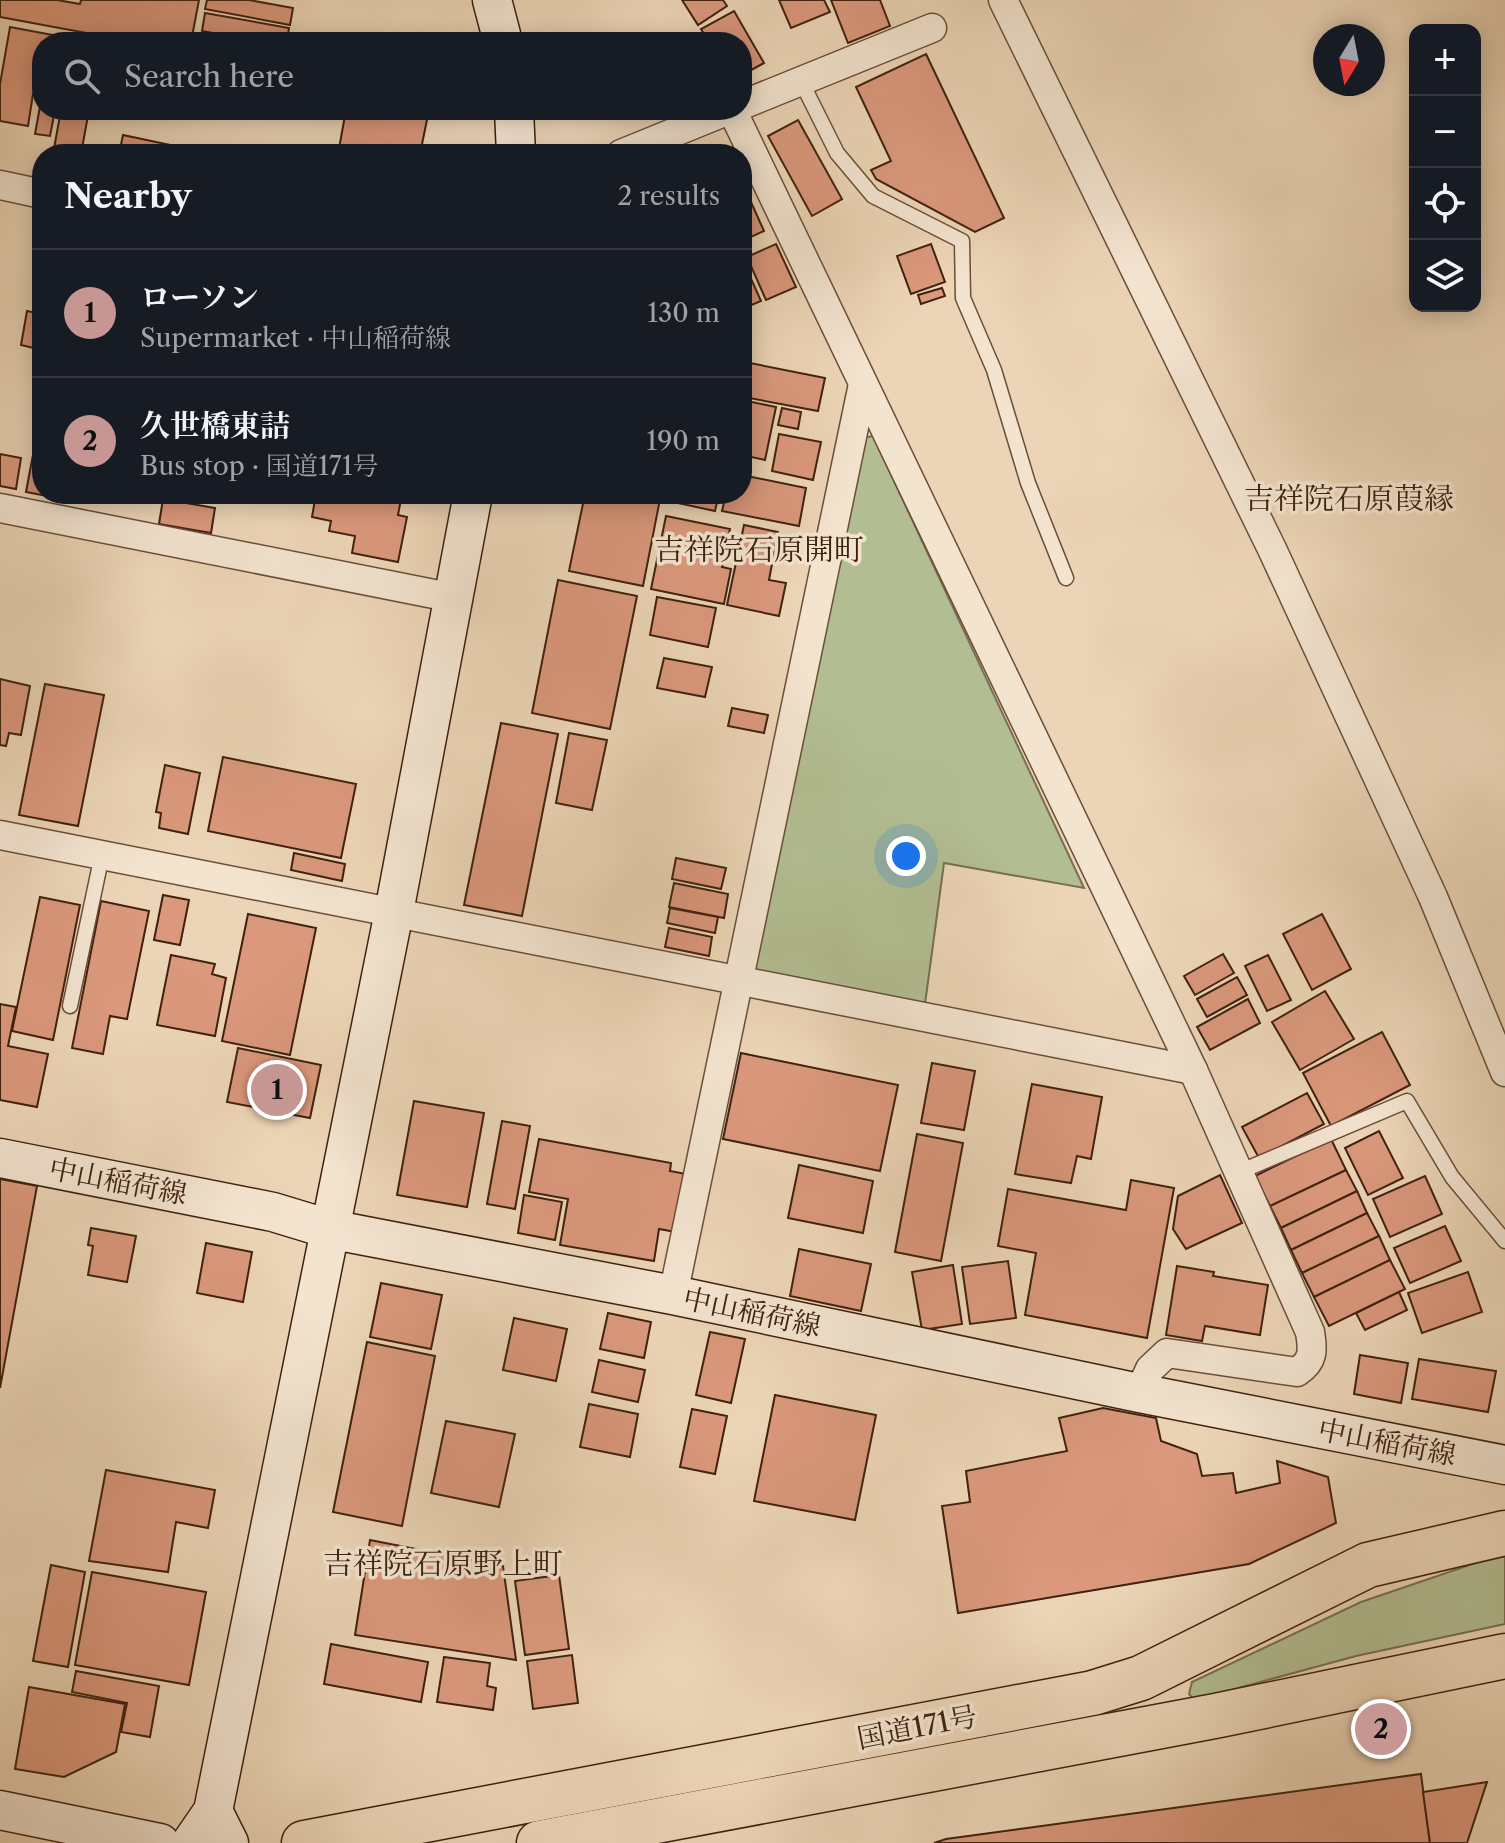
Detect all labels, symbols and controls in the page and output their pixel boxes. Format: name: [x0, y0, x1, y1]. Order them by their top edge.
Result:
north arrow: [1313, 24, 1385, 96]
map controls: [1409, 24, 1481, 312]
button: +: [1409, 24, 1481, 96]
search box: [32, 32, 752, 120]
icon: search: [60, 54, 104, 98]
text: Search here: [124, 58, 294, 95]
button: −: [1409, 96, 1481, 168]
button: locate: [1409, 168, 1481, 240]
text: Nearby: [64, 175, 192, 217]
text: 2 results: [617, 180, 720, 212]
button: layers: [1409, 240, 1481, 312]
text: ローソン: [140, 279, 259, 316]
text: 1: [84, 297, 96, 329]
text: 130 m: [647, 297, 720, 329]
text: Supermarket · 中山稲荷線: [140, 322, 451, 354]
text: 久世橋東詰: [140, 407, 290, 444]
text: 2: [82, 425, 98, 457]
text: 190 m: [646, 425, 720, 457]
text: Bus stop · 国道171号: [140, 450, 379, 482]
district label: 吉祥院石原葭縁: [1244, 480, 1454, 517]
district label: 吉祥院石原開町: [654, 531, 864, 568]
your location: [886, 836, 926, 876]
pin: 1: [251, 1060, 303, 1120]
street label: 中山稲荷線: [46, 1151, 190, 1211]
street label: 中山稲荷線: [680, 1281, 824, 1343]
street label: 中山稲荷線: [1315, 1412, 1459, 1472]
district label: 吉祥院石原野上町: [323, 1545, 563, 1582]
street label: 国道171号: [854, 1699, 980, 1755]
pin: 2: [1355, 1699, 1407, 1759]

